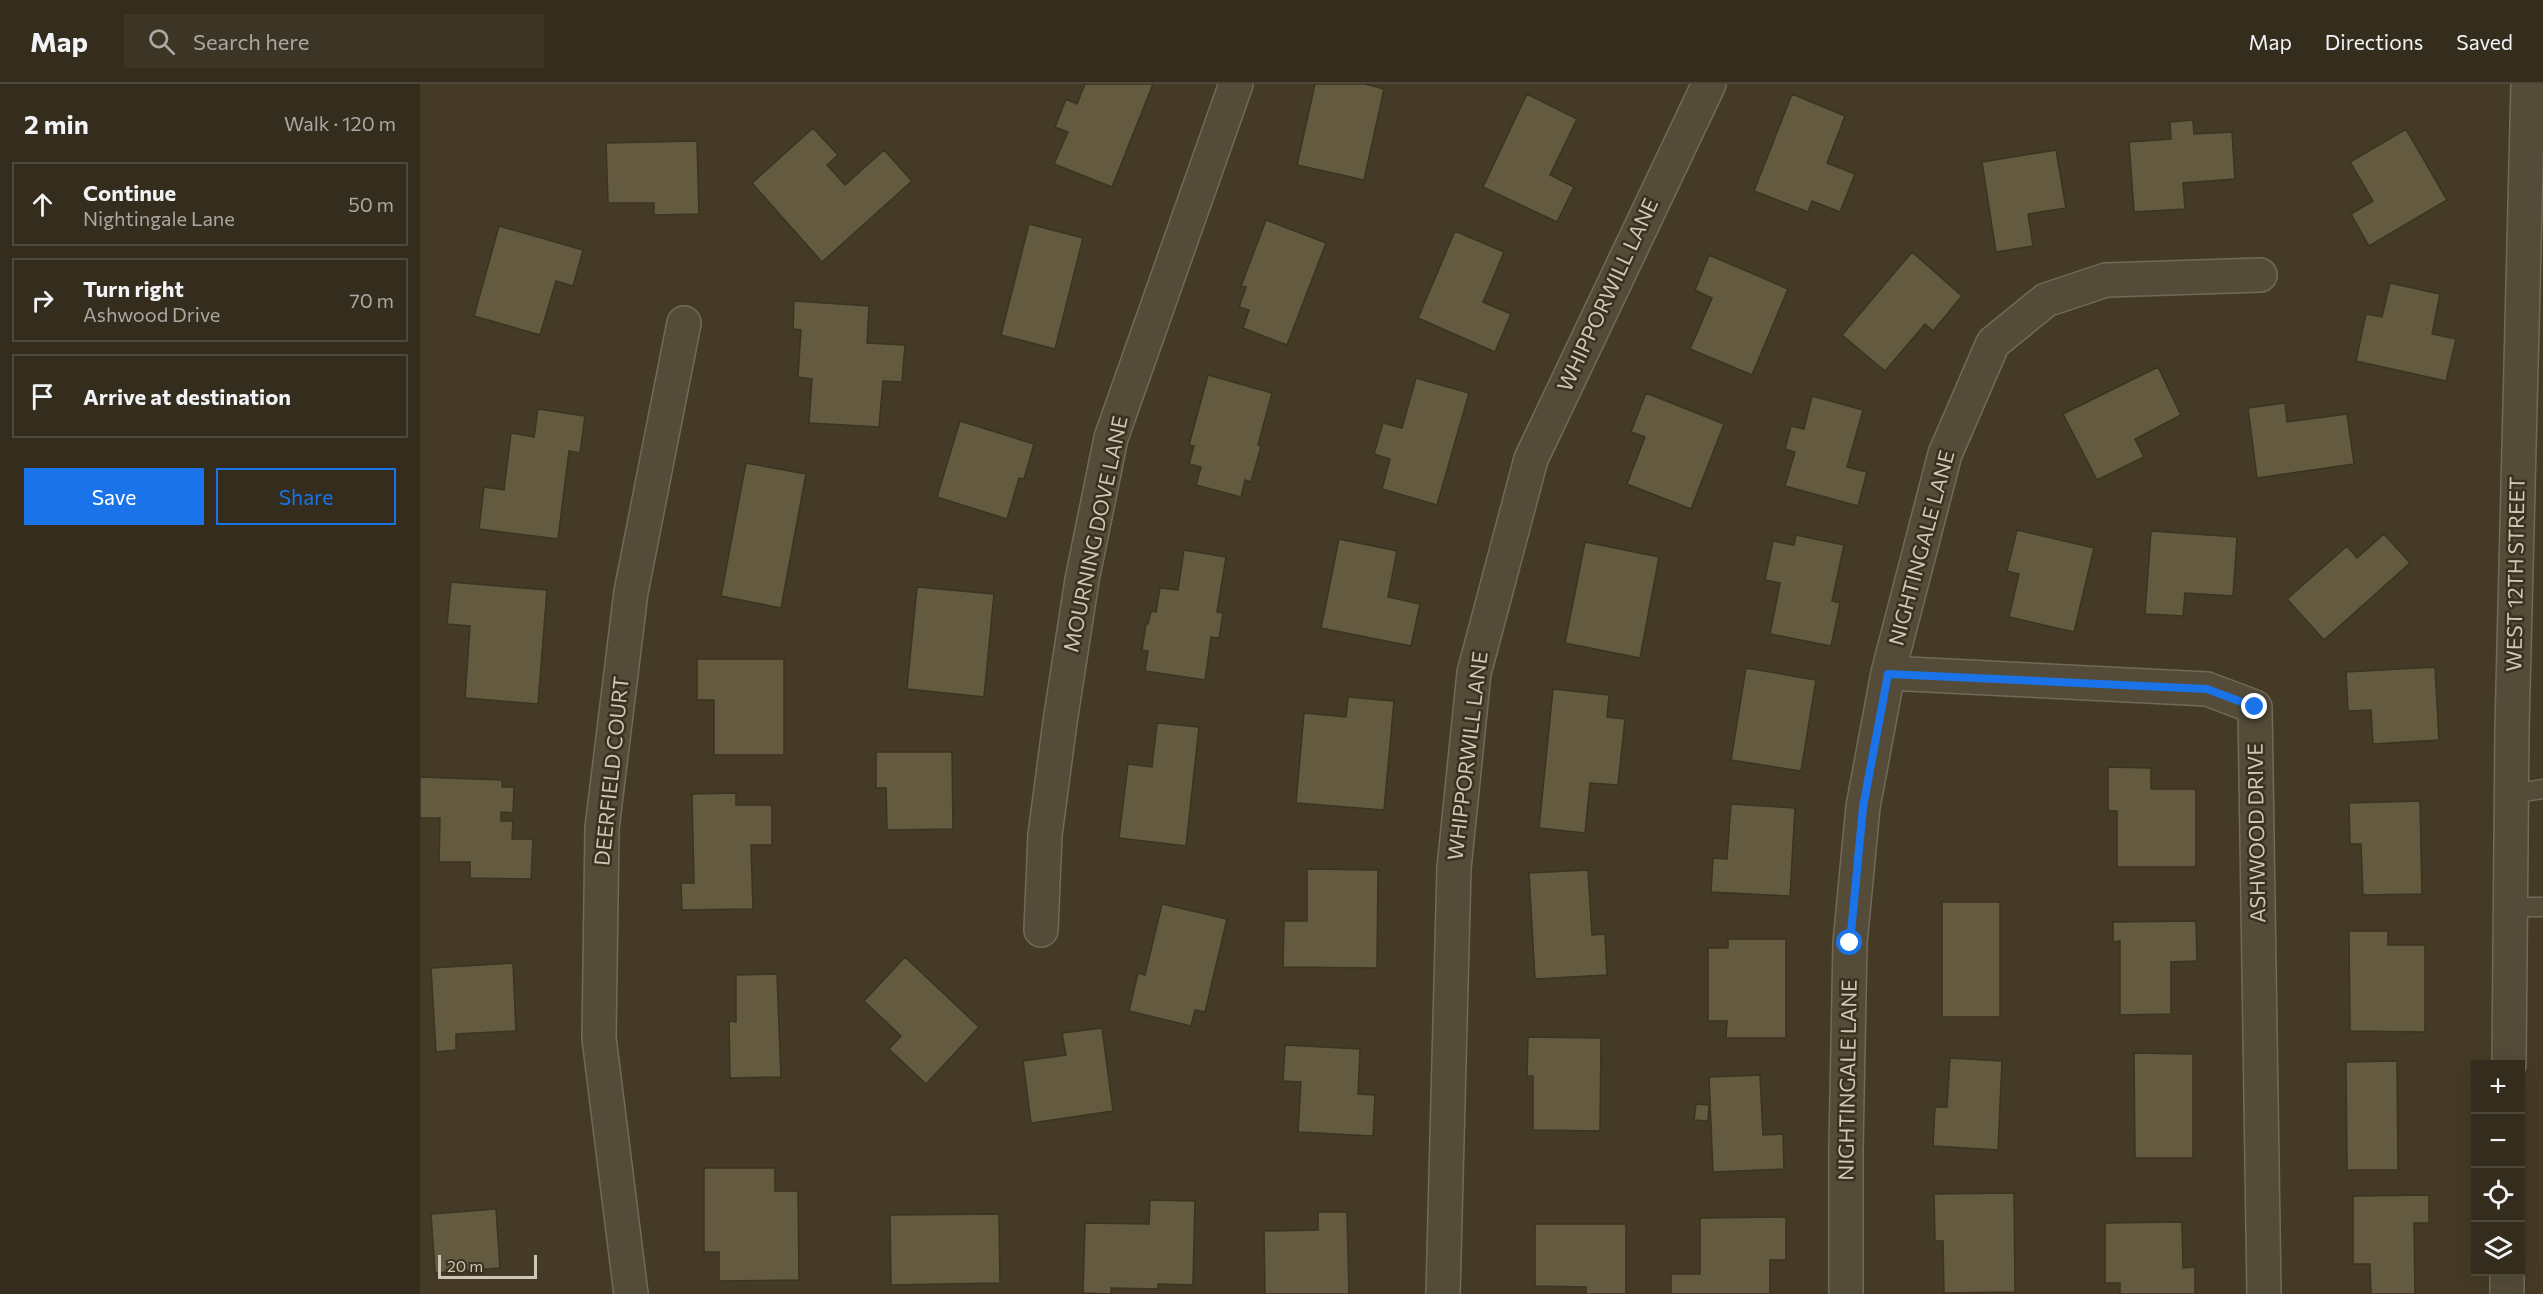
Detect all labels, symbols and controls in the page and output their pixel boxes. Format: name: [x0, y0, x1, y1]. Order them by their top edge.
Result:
search box: [124, 14, 544, 68]
text: Map: [30, 24, 88, 58]
icon: search: [145, 25, 178, 58]
text: Search here: [193, 28, 309, 55]
text: Map: [2249, 29, 2292, 54]
text: Directions: [2325, 29, 2423, 54]
text: Saved: [2456, 29, 2513, 54]
text: 2 min: [24, 108, 89, 139]
text: Walk · 120 m: [284, 111, 396, 135]
text: Continue: [83, 179, 176, 206]
icon: ahead: [26, 188, 59, 221]
text: 50 m: [348, 192, 394, 216]
street label: WHIPPORWILL LANE: [1551, 194, 1662, 395]
text: Nightingale Lane: [83, 206, 235, 230]
text: Turn right: [83, 275, 184, 302]
icon: right: [26, 284, 59, 317]
text: 70 m: [349, 288, 394, 312]
text: Ashwood Drive: [83, 302, 220, 326]
icon: arrive: [26, 380, 59, 413]
text: Arrive at destination: [83, 383, 291, 410]
street label: MOURNING DOVE LANE: [1057, 413, 1132, 654]
street label: NIGHTINGALE LANE: [1882, 447, 1959, 648]
button: Save: [24, 468, 204, 525]
button: Share: [216, 468, 396, 525]
street label: WEST 12TH STREET: [2500, 476, 2529, 672]
street label: WHIPPORWILL LANE: [1441, 650, 1492, 862]
street label: DEERFIELD COURT: [588, 675, 633, 867]
route end: [2241, 693, 2267, 719]
street label: ASHWOOD DRIVE: [2241, 743, 2270, 923]
route start: [1836, 929, 1862, 955]
street label: NIGHTINGALE LANE: [1832, 979, 1861, 1181]
map controls: [2471, 1060, 2525, 1276]
button: +: [2471, 1060, 2525, 1114]
button: −: [2471, 1114, 2525, 1168]
button: locate: [2471, 1168, 2525, 1222]
button: layers: [2471, 1222, 2525, 1276]
scale bar: [438, 1252, 537, 1280]
text: 20 m: [447, 1256, 483, 1275]

